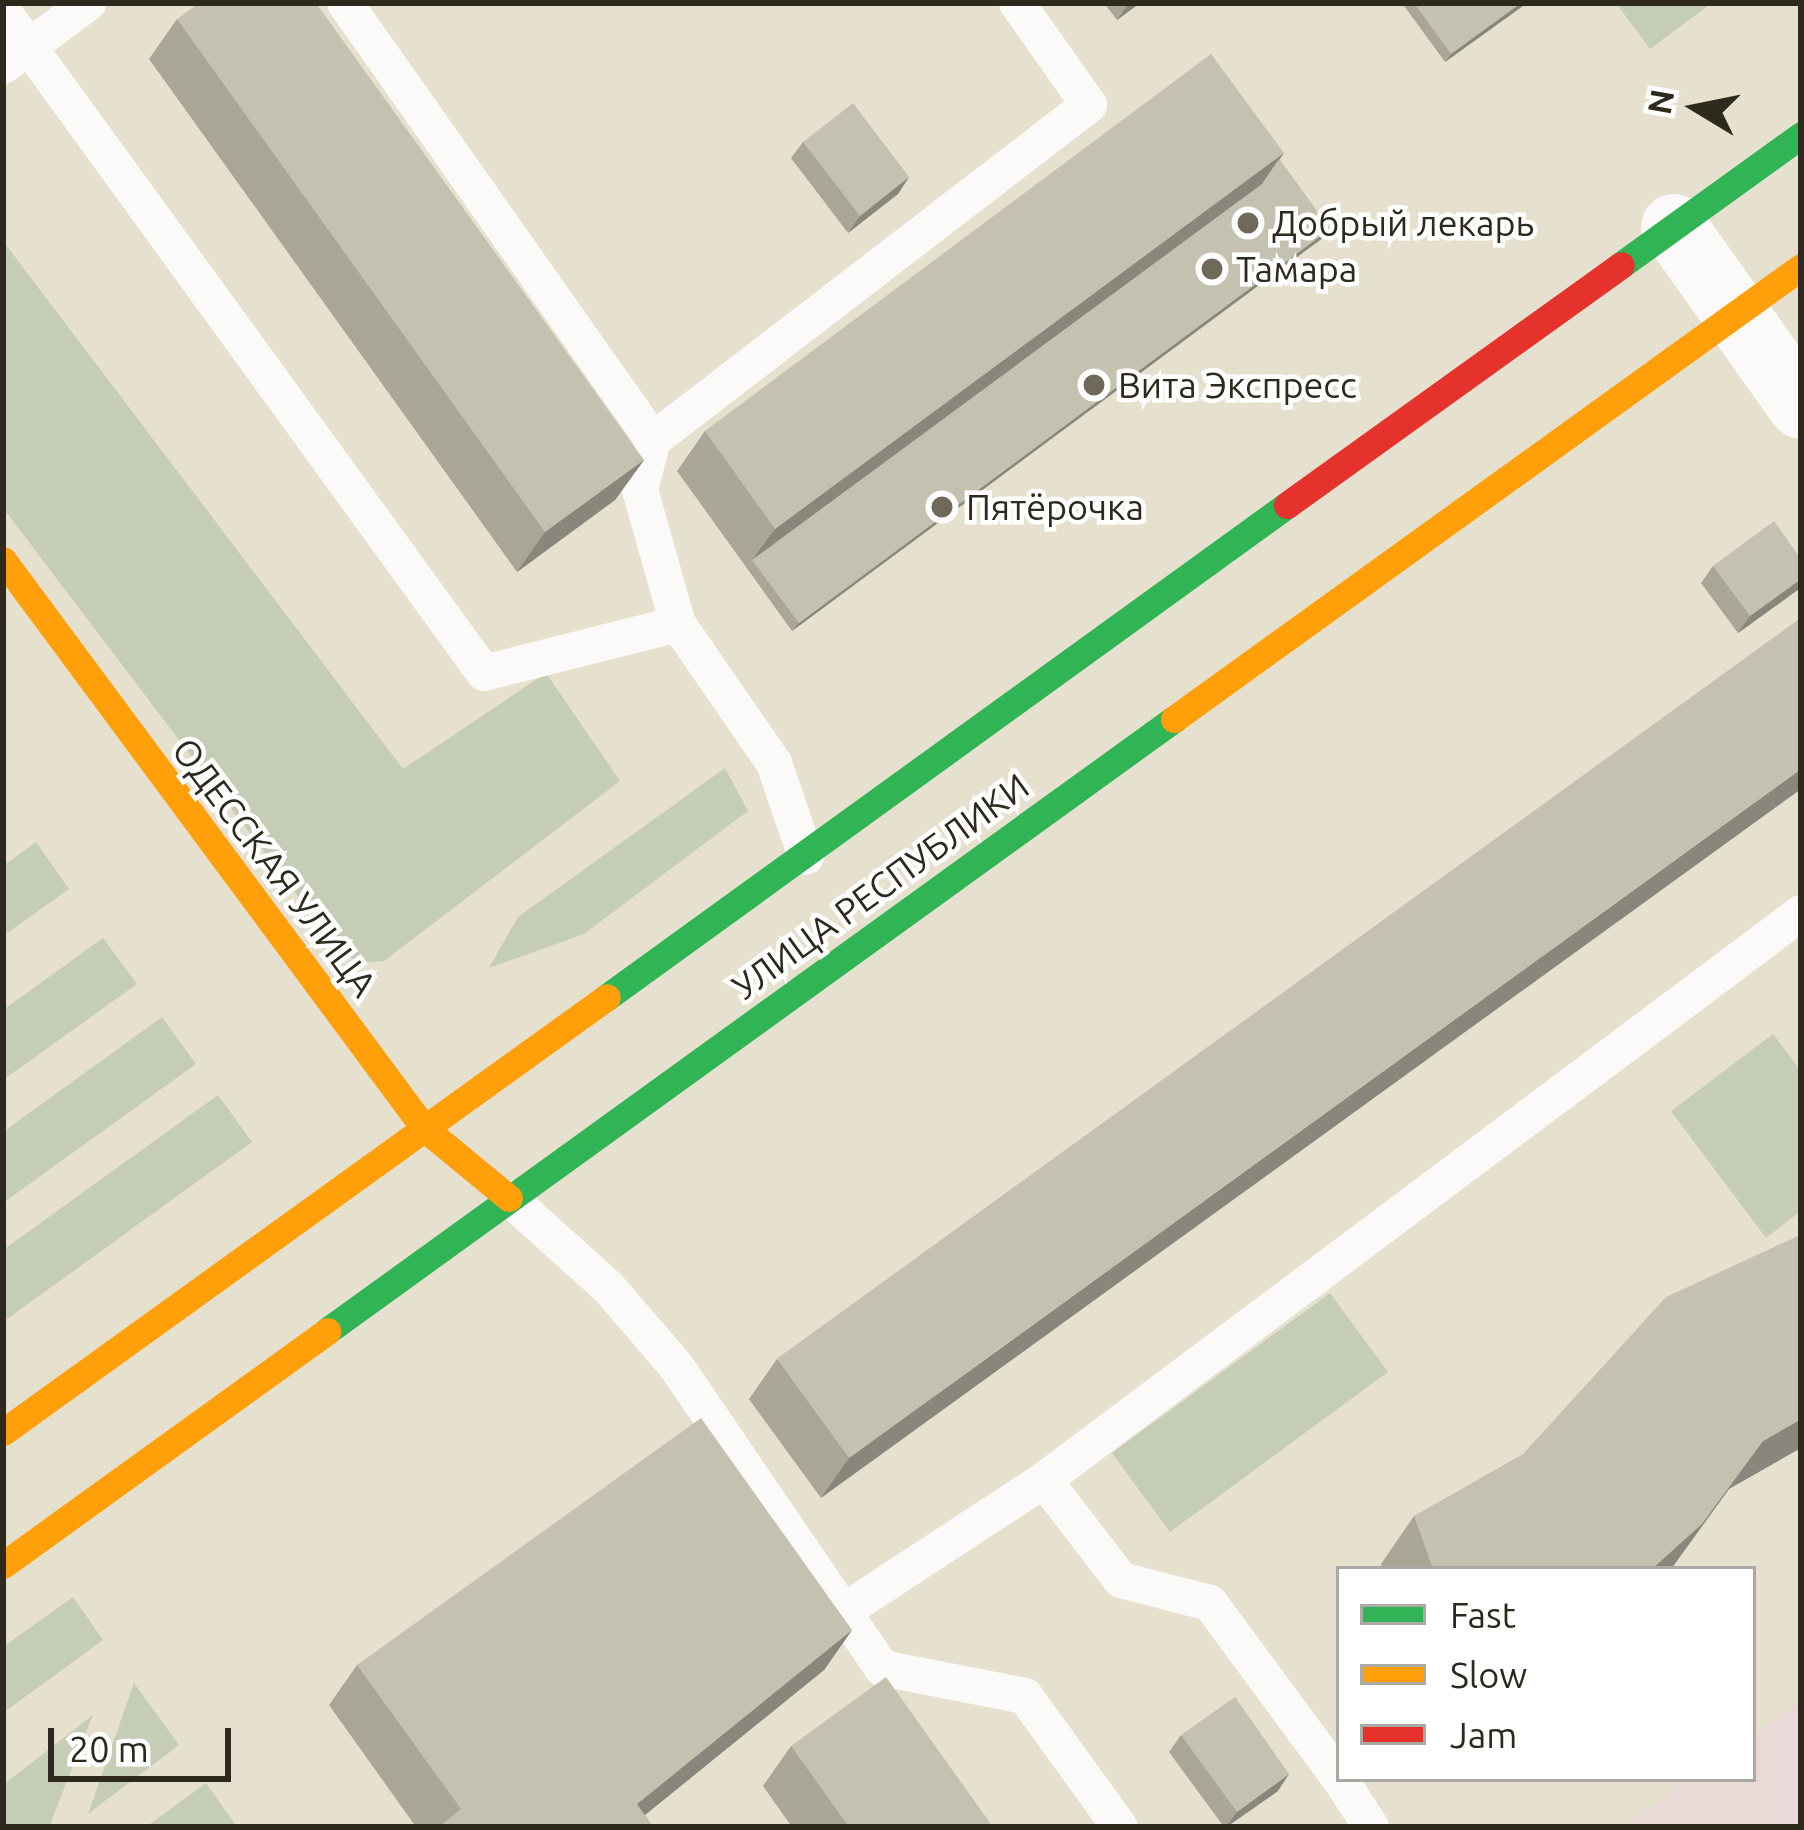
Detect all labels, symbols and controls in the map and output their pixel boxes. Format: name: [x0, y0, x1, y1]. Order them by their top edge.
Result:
north arrow: [1636, 48, 1756, 168]
text: N: [1640, 86, 1680, 117]
place label: Добрый лекарь: [1272, 201, 1534, 245]
marker: Добрый лекарь: [1235, 210, 1261, 236]
place label: Тамара: [1236, 247, 1357, 291]
marker: Тамара: [1199, 256, 1225, 282]
place label: Вита Экспресс: [1118, 363, 1357, 407]
marker: Вита Экспресс: [1081, 372, 1107, 398]
place label: Пятёрочка: [966, 485, 1144, 529]
marker: Пятёрочка: [929, 494, 955, 520]
street label: ОДЕССКАЯ УЛИЦА: [164, 729, 386, 1005]
street label: УЛИЦА РЕСПУБЛИКИ: [723, 764, 1037, 1008]
legend: [1336, 1566, 1756, 1782]
text: Fast: [1450, 1594, 1516, 1635]
text: Slow: [1450, 1654, 1527, 1695]
scale bar: [54, 1704, 237, 1778]
text: Jam: [1450, 1714, 1517, 1755]
text: 20 m: [69, 1728, 149, 1769]

